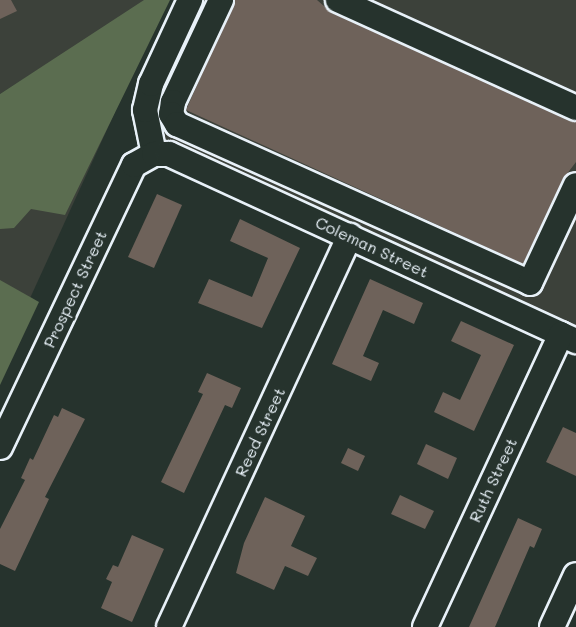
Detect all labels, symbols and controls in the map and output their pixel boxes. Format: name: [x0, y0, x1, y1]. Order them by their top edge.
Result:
street label: Coleman Street: [312, 212, 432, 282]
street label: Prospect Street: [39, 227, 111, 351]
street label: Reed Street: [231, 384, 289, 480]
street label: Ruth Street: [465, 435, 521, 525]

